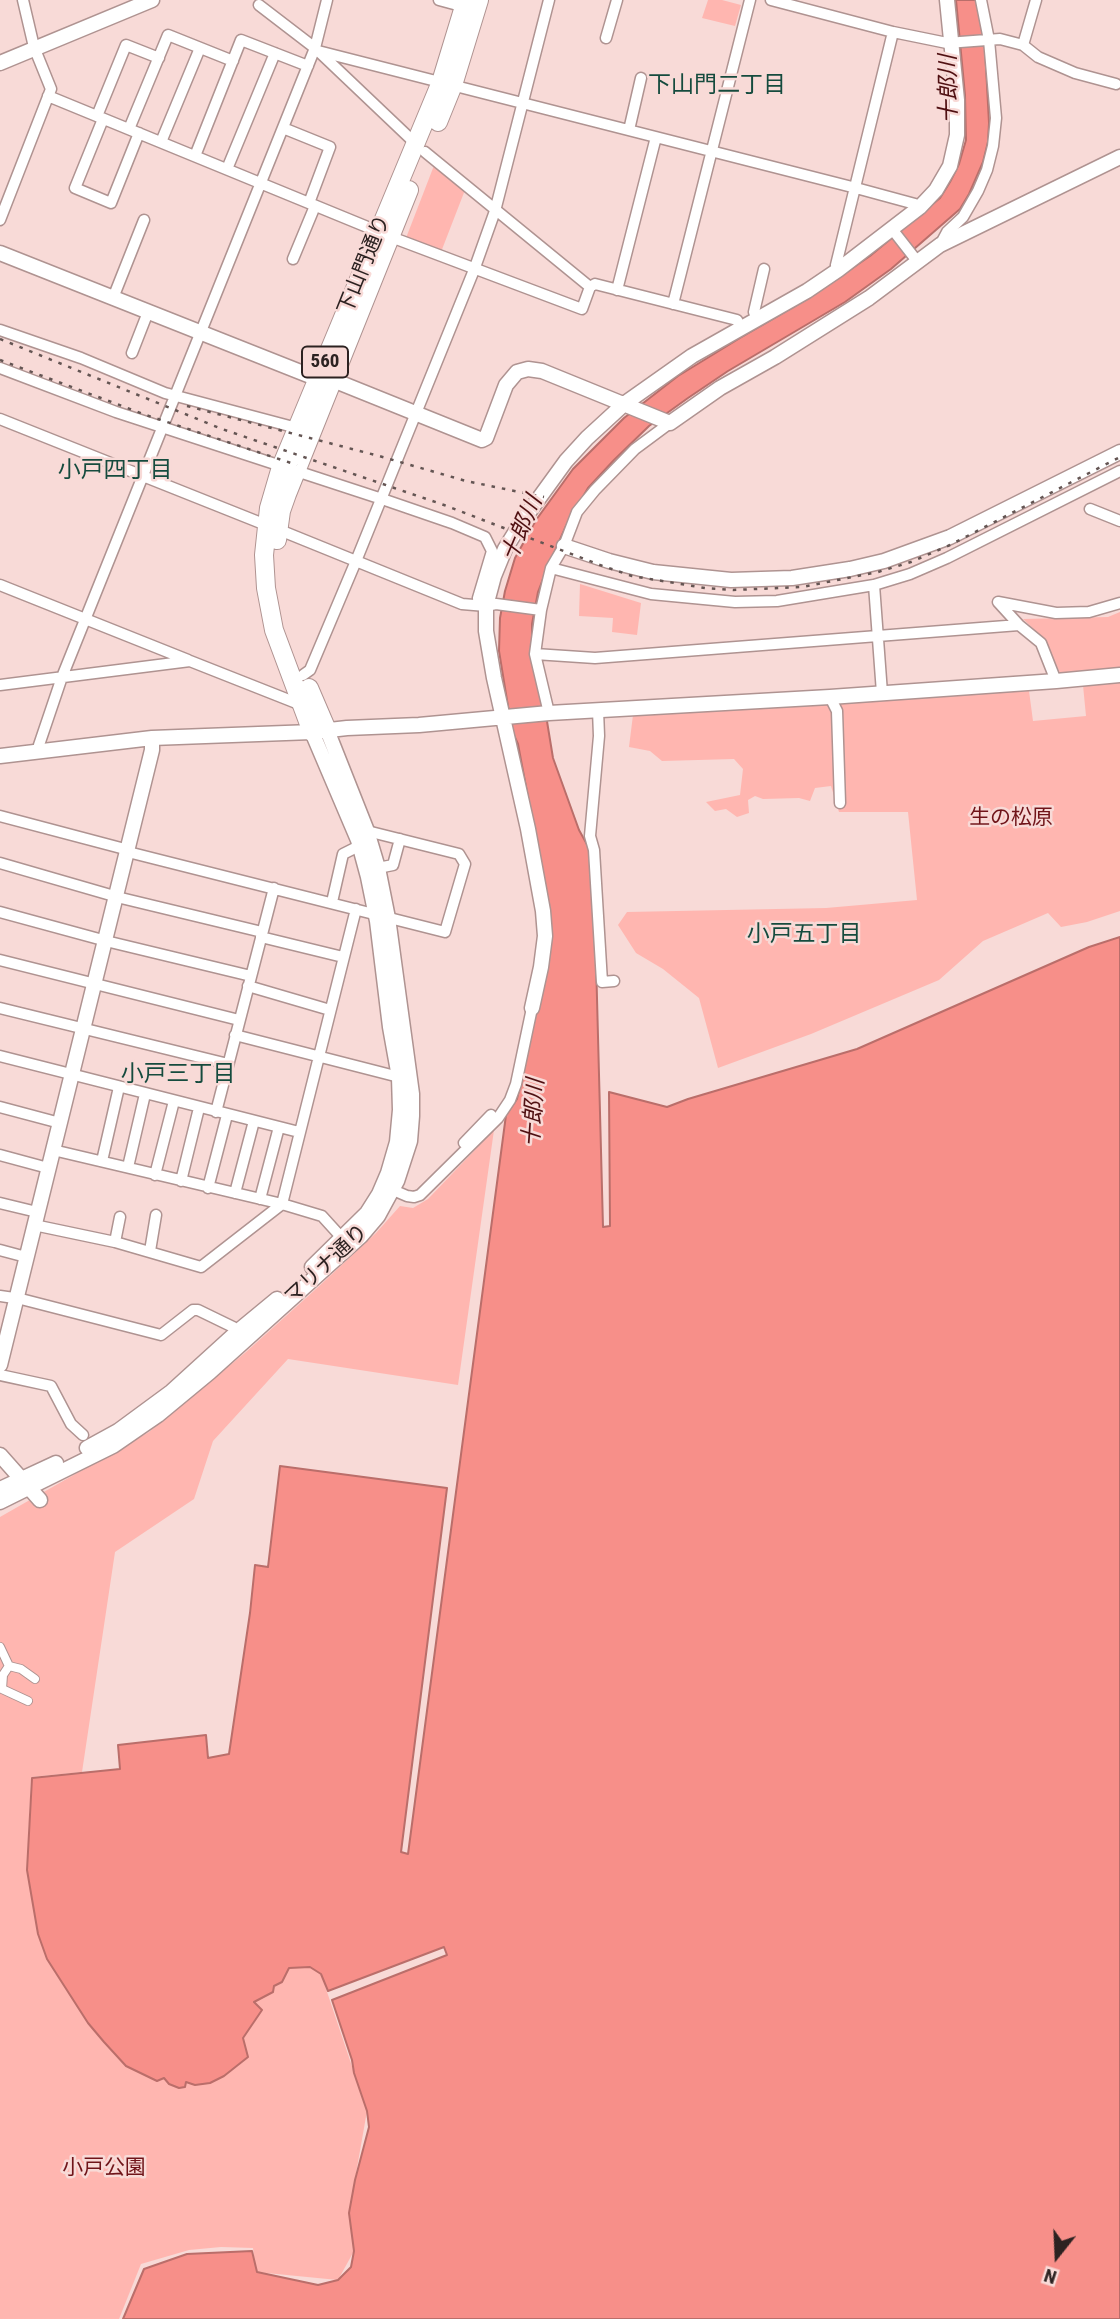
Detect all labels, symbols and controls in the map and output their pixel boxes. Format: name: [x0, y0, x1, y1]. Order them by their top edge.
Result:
water label: 十郎川: [936, 54, 964, 124]
district label: 下山門二丁目: [648, 72, 786, 100]
street label: 下山門通り: [334, 212, 396, 318]
road number: 560: [302, 346, 348, 378]
district label: 小戸四丁目: [58, 457, 172, 485]
water label: 十郎川: [497, 492, 549, 566]
park label: 生の松原: [969, 806, 1053, 832]
district label: 小戸五丁目: [747, 921, 861, 949]
district label: 小戸三丁目: [121, 1061, 235, 1089]
water label: 十郎川: [519, 1078, 551, 1148]
street label: マリナ通り: [280, 1220, 374, 1310]
park label: 小戸公園: [62, 2156, 146, 2182]
north arrow: [1022, 2221, 1092, 2291]
text: N: [1041, 2264, 1059, 2289]

